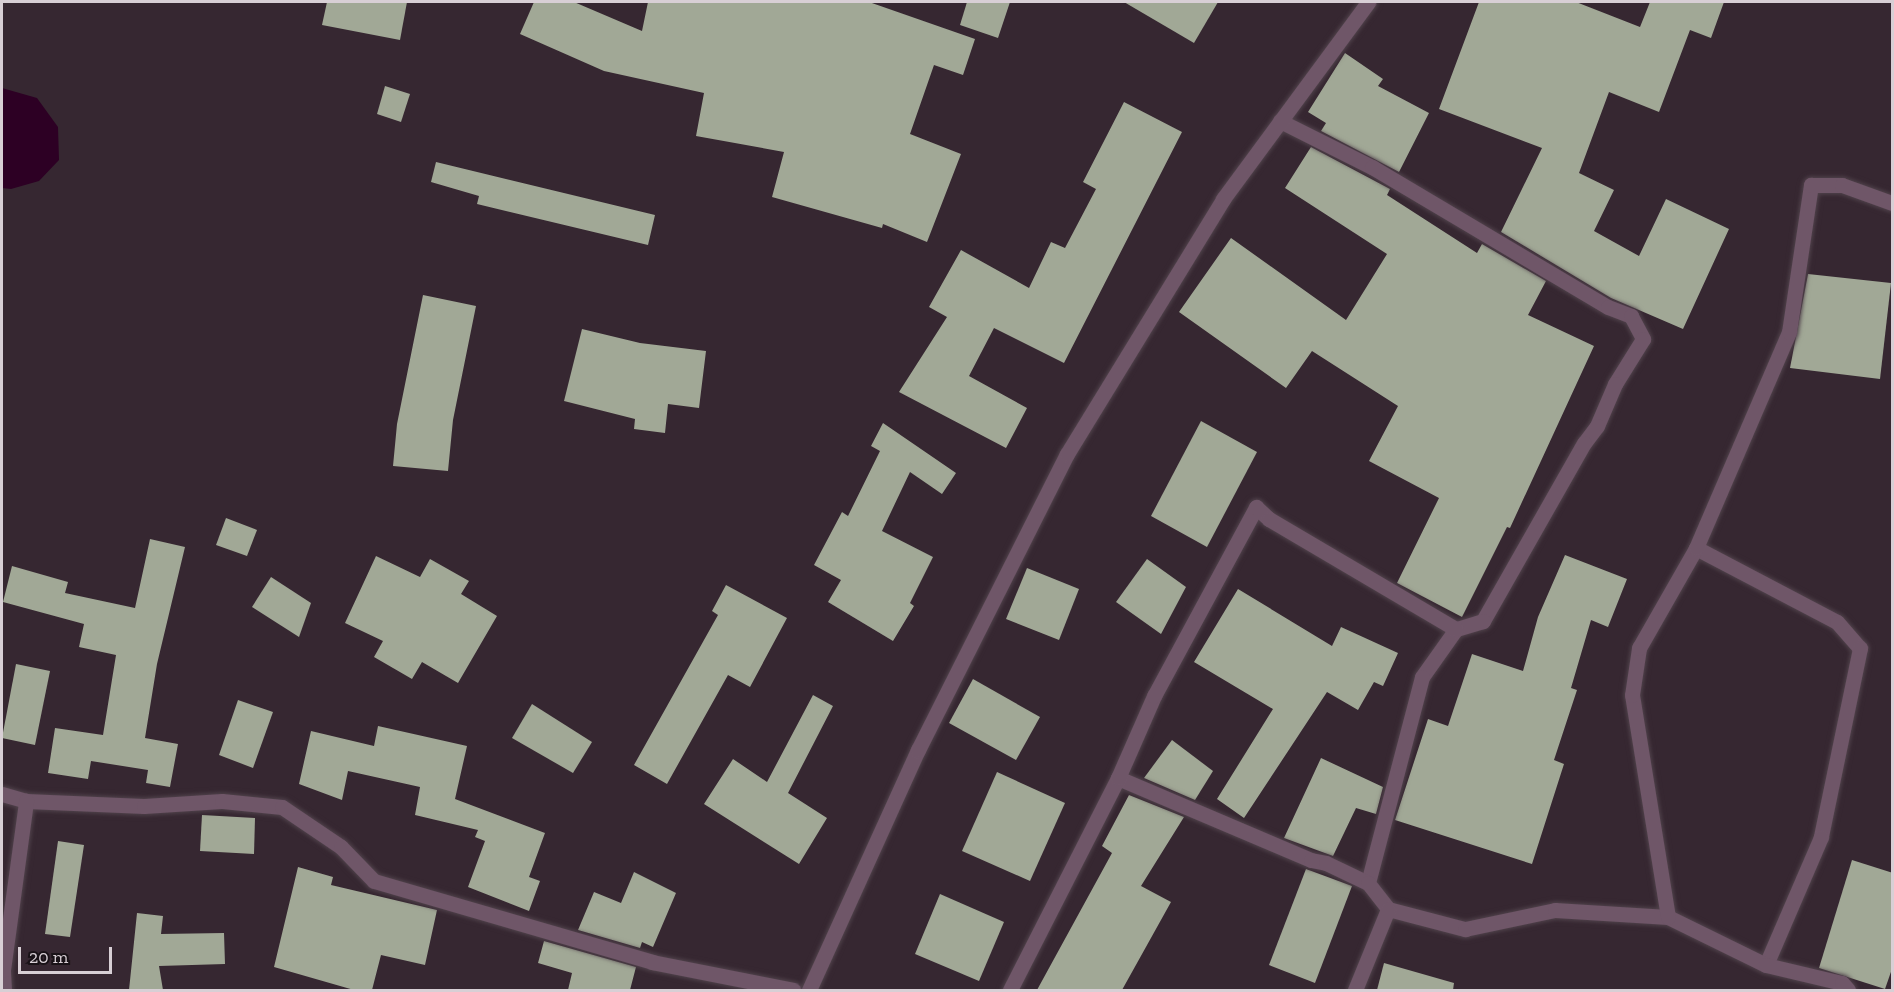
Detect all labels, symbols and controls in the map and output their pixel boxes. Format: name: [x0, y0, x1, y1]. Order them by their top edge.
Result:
scale bar: [21, 935, 116, 973]
text: 20 m: [29, 946, 68, 968]

